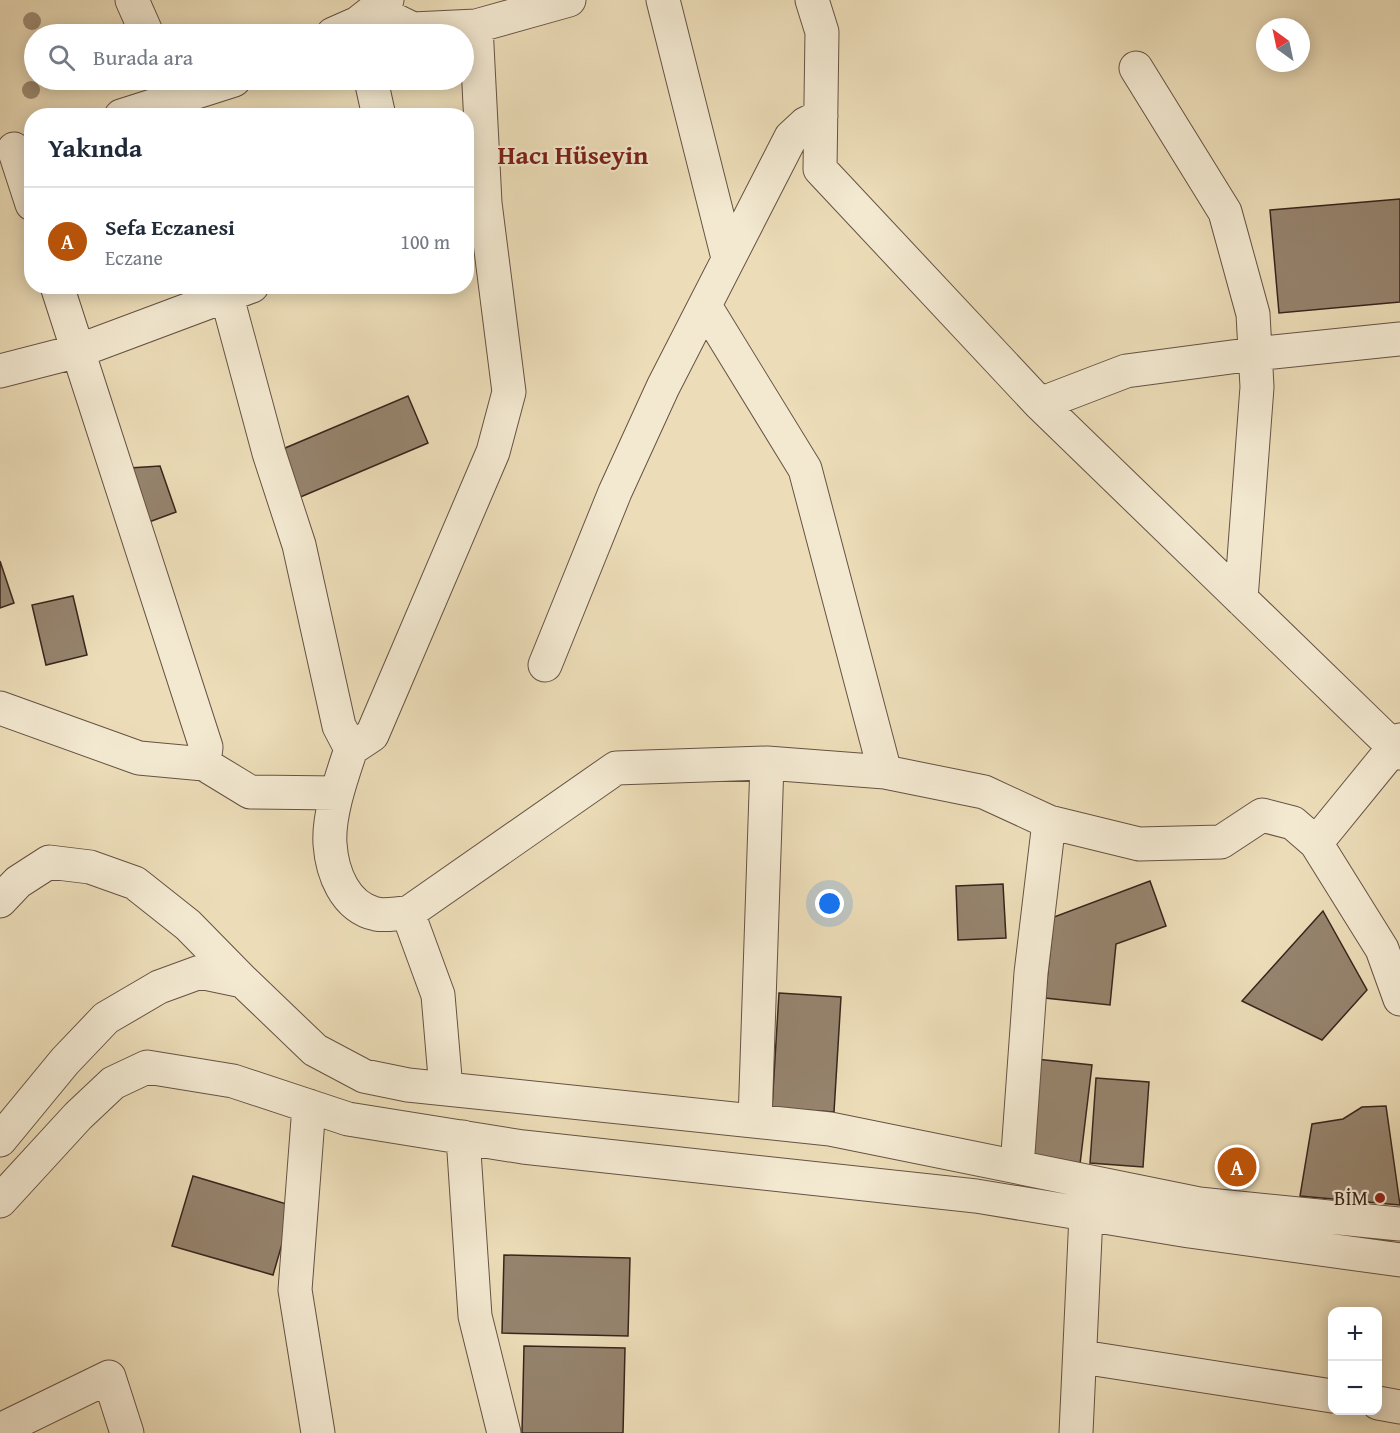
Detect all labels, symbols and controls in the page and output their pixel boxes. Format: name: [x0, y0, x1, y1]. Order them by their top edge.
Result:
north arrow: [1256, 18, 1310, 72]
search box: [24, 24, 474, 90]
icon: search: [45, 41, 78, 74]
text: Burada ara: [93, 41, 193, 73]
text: Yakında: [48, 128, 142, 167]
district label: Hacı Hüseyin: [498, 135, 649, 174]
text: Sefa Eczanesi: [105, 211, 235, 243]
text: A: [61, 227, 74, 256]
text: 100 m: [400, 227, 450, 256]
text: Eczane: [105, 243, 163, 272]
your location: [815, 889, 844, 918]
pin: A: [1218, 1144, 1256, 1190]
place label: BİM: [1334, 1183, 1368, 1212]
marker: BİM: [1373, 1191, 1387, 1205]
map controls: [1328, 1307, 1382, 1415]
button: +: [1328, 1307, 1382, 1361]
button: −: [1328, 1361, 1382, 1415]

